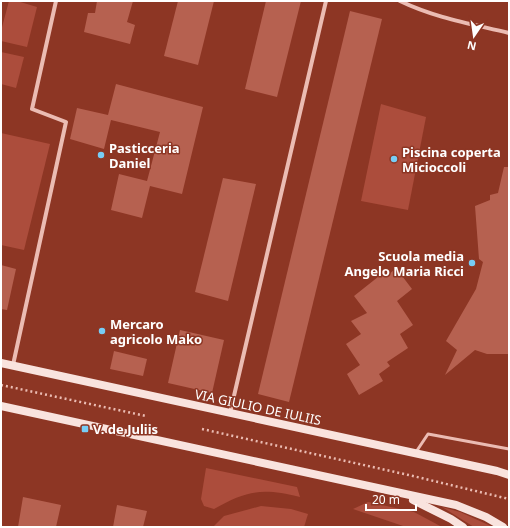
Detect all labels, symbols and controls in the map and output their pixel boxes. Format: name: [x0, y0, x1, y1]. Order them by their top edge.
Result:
north arrow: [454, 16, 494, 56]
text: N: [466, 38, 478, 55]
place label: Pasticceria Daniel: [109, 139, 180, 172]
place label: Piscina coperta Micioccoli: [402, 143, 501, 176]
marker: Pasticceria Daniel: [96, 150, 106, 160]
marker: Piscina coperta Micioccoli: [389, 154, 399, 164]
place label: Scuola media Angelo Maria Ricci: [345, 247, 464, 280]
marker: Scuola media Angelo Maria Ricci: [467, 258, 477, 268]
place label: Mercaro agricolo Mako: [110, 315, 202, 348]
marker: Mercaro agricolo Mako: [97, 326, 107, 336]
street label: VIA GIULIO DE IULIIS: [193, 385, 323, 429]
place label: V. de Juliis: [93, 420, 158, 438]
marker: V. de Juliis: [80, 424, 90, 434]
scale bar: [366, 486, 416, 512]
text: 20 m: [372, 491, 400, 508]

